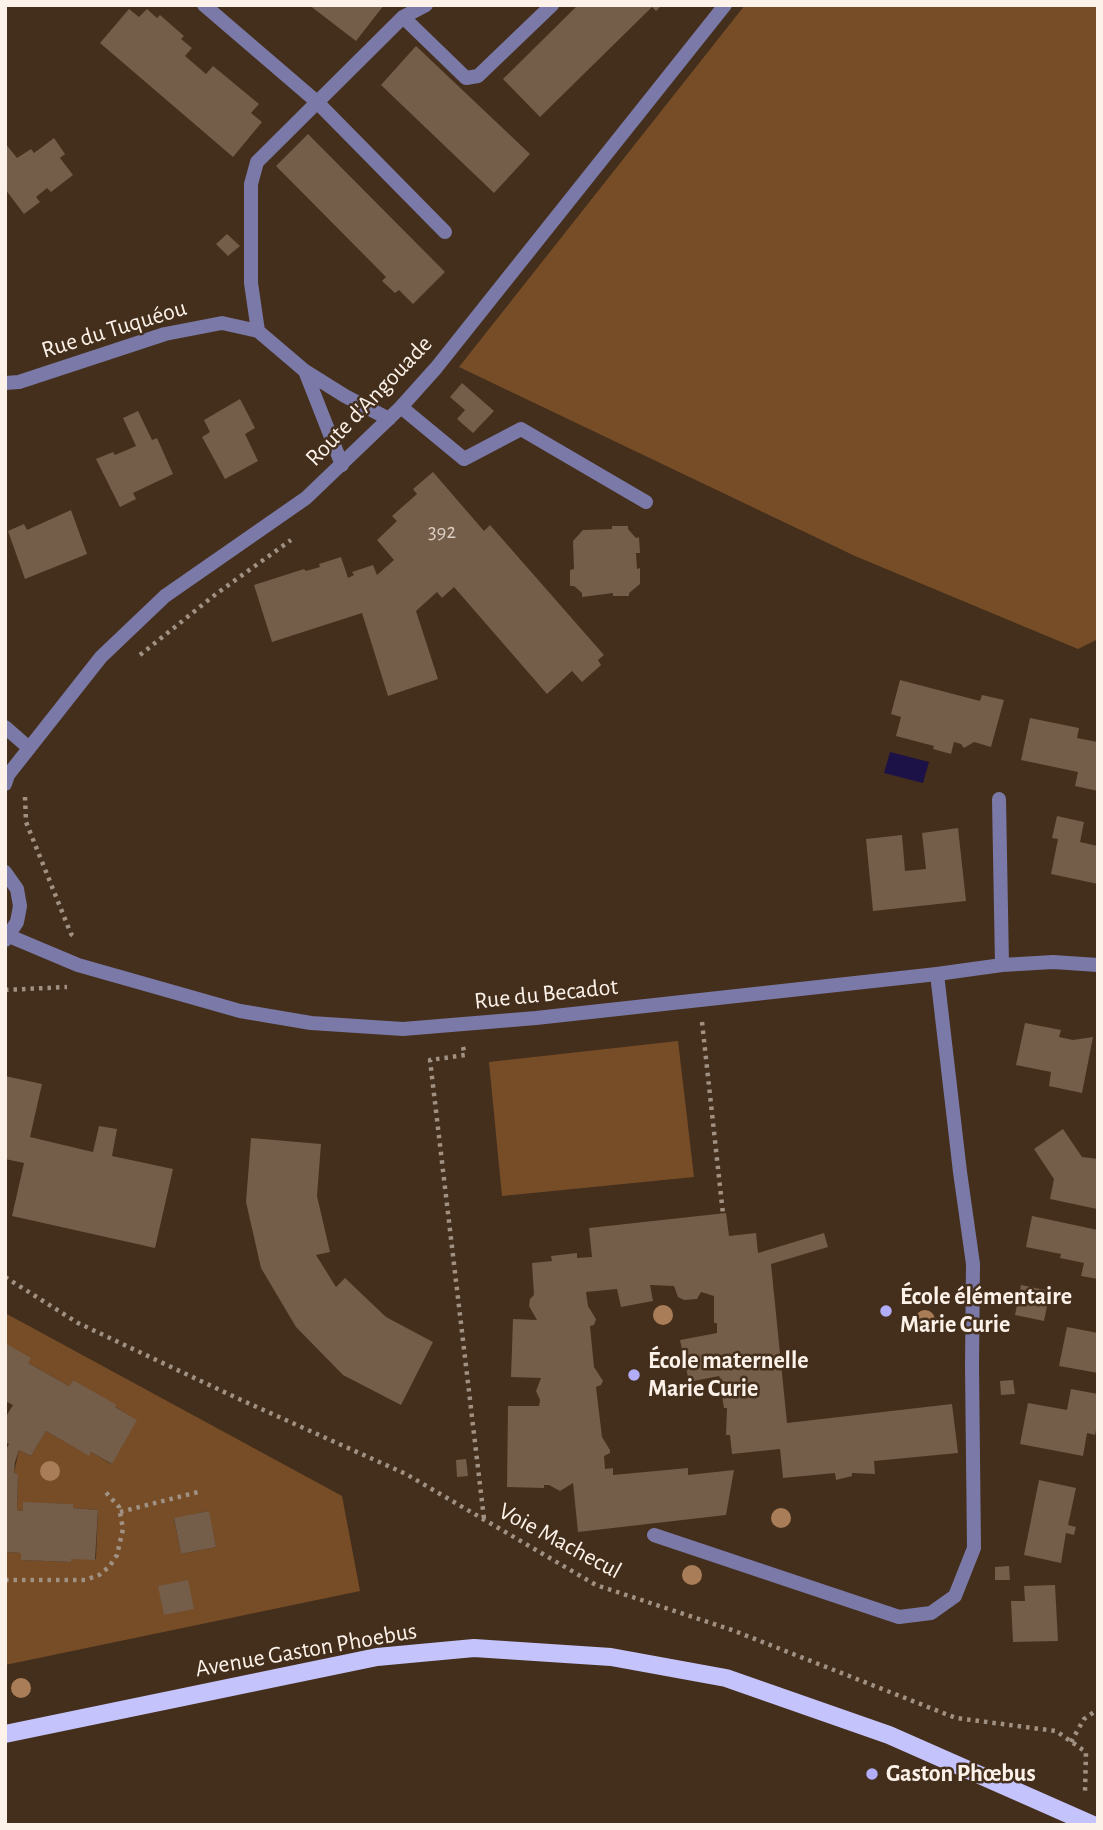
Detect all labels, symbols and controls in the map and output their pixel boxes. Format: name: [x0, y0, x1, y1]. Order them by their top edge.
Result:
street label: Rue du Tuquéou: [38, 293, 190, 365]
street label: Route d'Angouade: [300, 330, 438, 472]
house number: 392: [428, 519, 456, 545]
street label: Rue du Becadot: [473, 972, 619, 1016]
place label: École élémentaire Marie Curie: [900, 1283, 1072, 1339]
marker: École élémentaire Marie Curie: [878, 1303, 894, 1319]
place label: École maternelle Marie Curie: [648, 1347, 809, 1403]
marker: École maternelle Marie Curie: [626, 1367, 642, 1383]
street label: Voie Machecul: [494, 1497, 626, 1585]
street label: Avenue Gaston Phoebus: [193, 1616, 419, 1684]
place label: Gaston Phœbus: [886, 1760, 1036, 1788]
marker: Gaston Phœbus: [864, 1766, 880, 1782]

